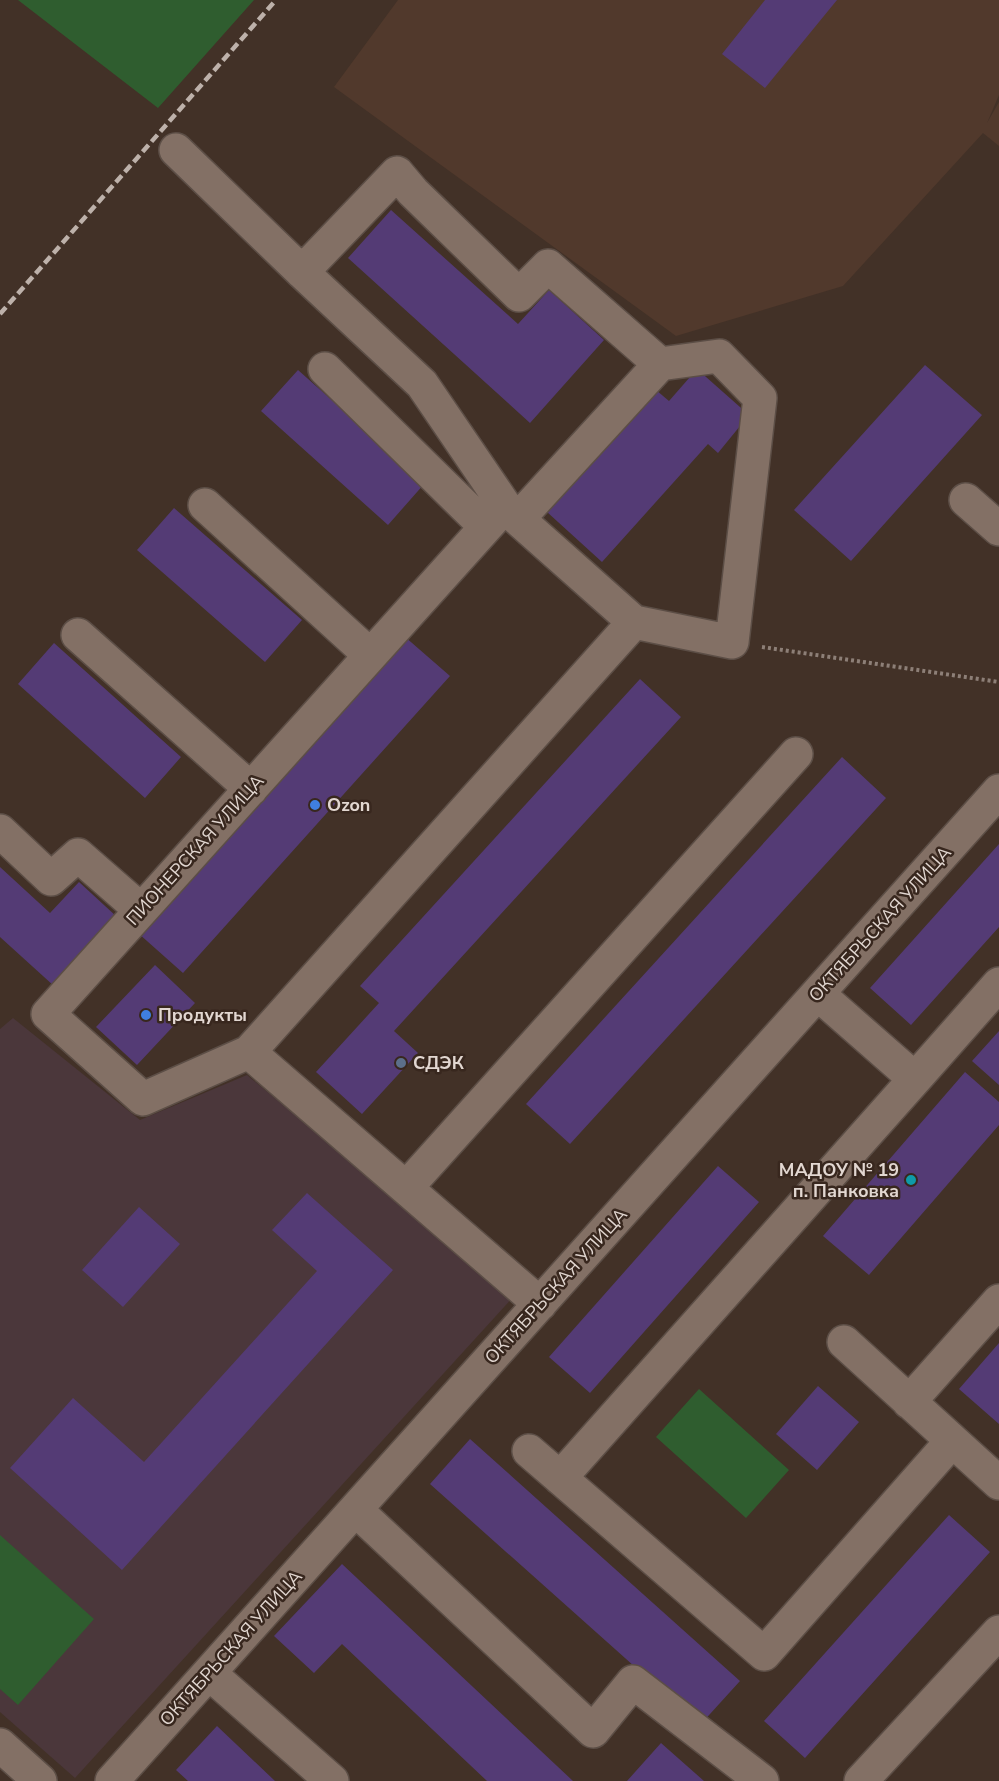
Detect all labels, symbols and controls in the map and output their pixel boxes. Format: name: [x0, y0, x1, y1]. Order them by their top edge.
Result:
street label: ПИОНЕРСКАЯ УЛИЦА: [121, 770, 269, 930]
place label: Ozon: [327, 793, 370, 817]
marker: Ozon: [308, 798, 322, 812]
street label: ОКТЯБРЬСКАЯ УЛИЦА: [803, 841, 957, 1007]
place label: Продукты: [158, 1003, 247, 1027]
marker: Продукты: [139, 1008, 153, 1022]
place label: СДЭК: [413, 1051, 465, 1075]
marker: СДЭК: [394, 1056, 408, 1070]
place label: МАДОУ № 19 п. Панковка: [779, 1158, 899, 1203]
marker: МАДОУ № 19 п. Панковка: [904, 1173, 918, 1187]
street label: ОКТЯБРЬСКАЯ УЛИЦА: [479, 1203, 633, 1369]
street label: ОКТЯБРЬСКАЯ УЛИЦА: [154, 1565, 308, 1731]

